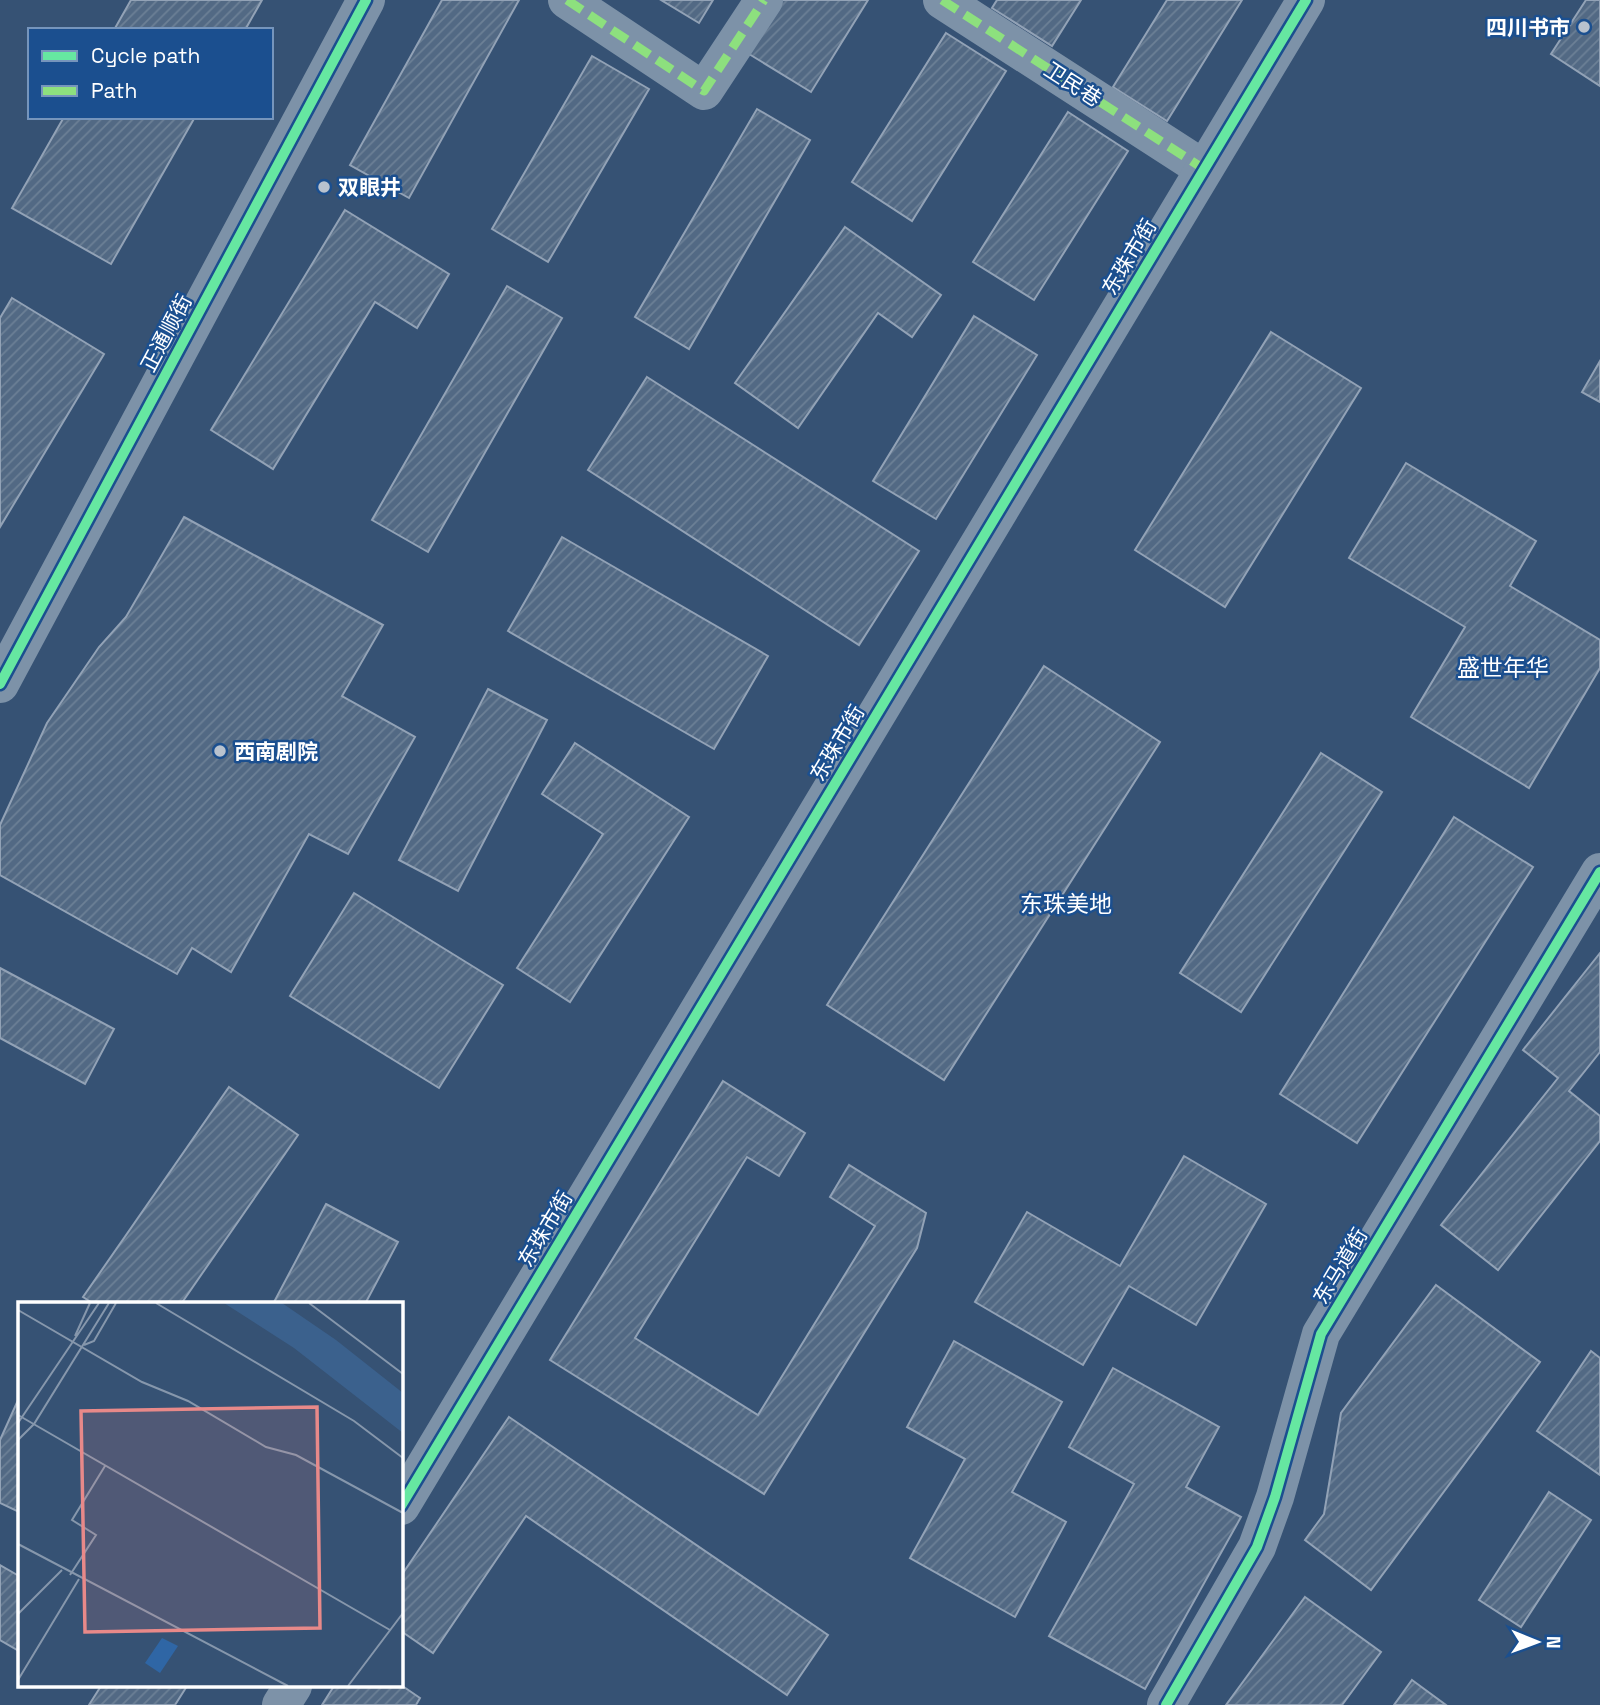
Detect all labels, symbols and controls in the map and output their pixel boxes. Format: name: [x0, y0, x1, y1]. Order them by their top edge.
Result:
place label: 四川书市: [1486, 14, 1570, 41]
marker: 四川书市: [1576, 19, 1592, 35]
legend: [28, 28, 273, 119]
text: Cycle path: [91, 42, 200, 69]
street label: 卫民巷: [1039, 56, 1107, 112]
text: Path: [91, 77, 137, 104]
place label: 双眼井: [338, 174, 401, 201]
marker: 双眼井: [316, 179, 332, 195]
street label: 东珠市街: [1096, 214, 1162, 300]
street label: 正通顺街: [134, 290, 198, 376]
district label: 盛世年华: [1457, 653, 1549, 683]
street label: 东珠市街: [804, 700, 870, 786]
place label: 西南剧院: [234, 738, 318, 765]
marker: 西南剧院: [212, 743, 228, 759]
district label: 东珠美地: [1020, 889, 1112, 919]
street label: 东珠市街: [512, 1186, 578, 1272]
street label: 东马道街: [1307, 1223, 1373, 1309]
inset map: [18, 1302, 402, 1688]
north arrow: [1502, 1607, 1572, 1677]
text: N: [1541, 1636, 1566, 1649]

